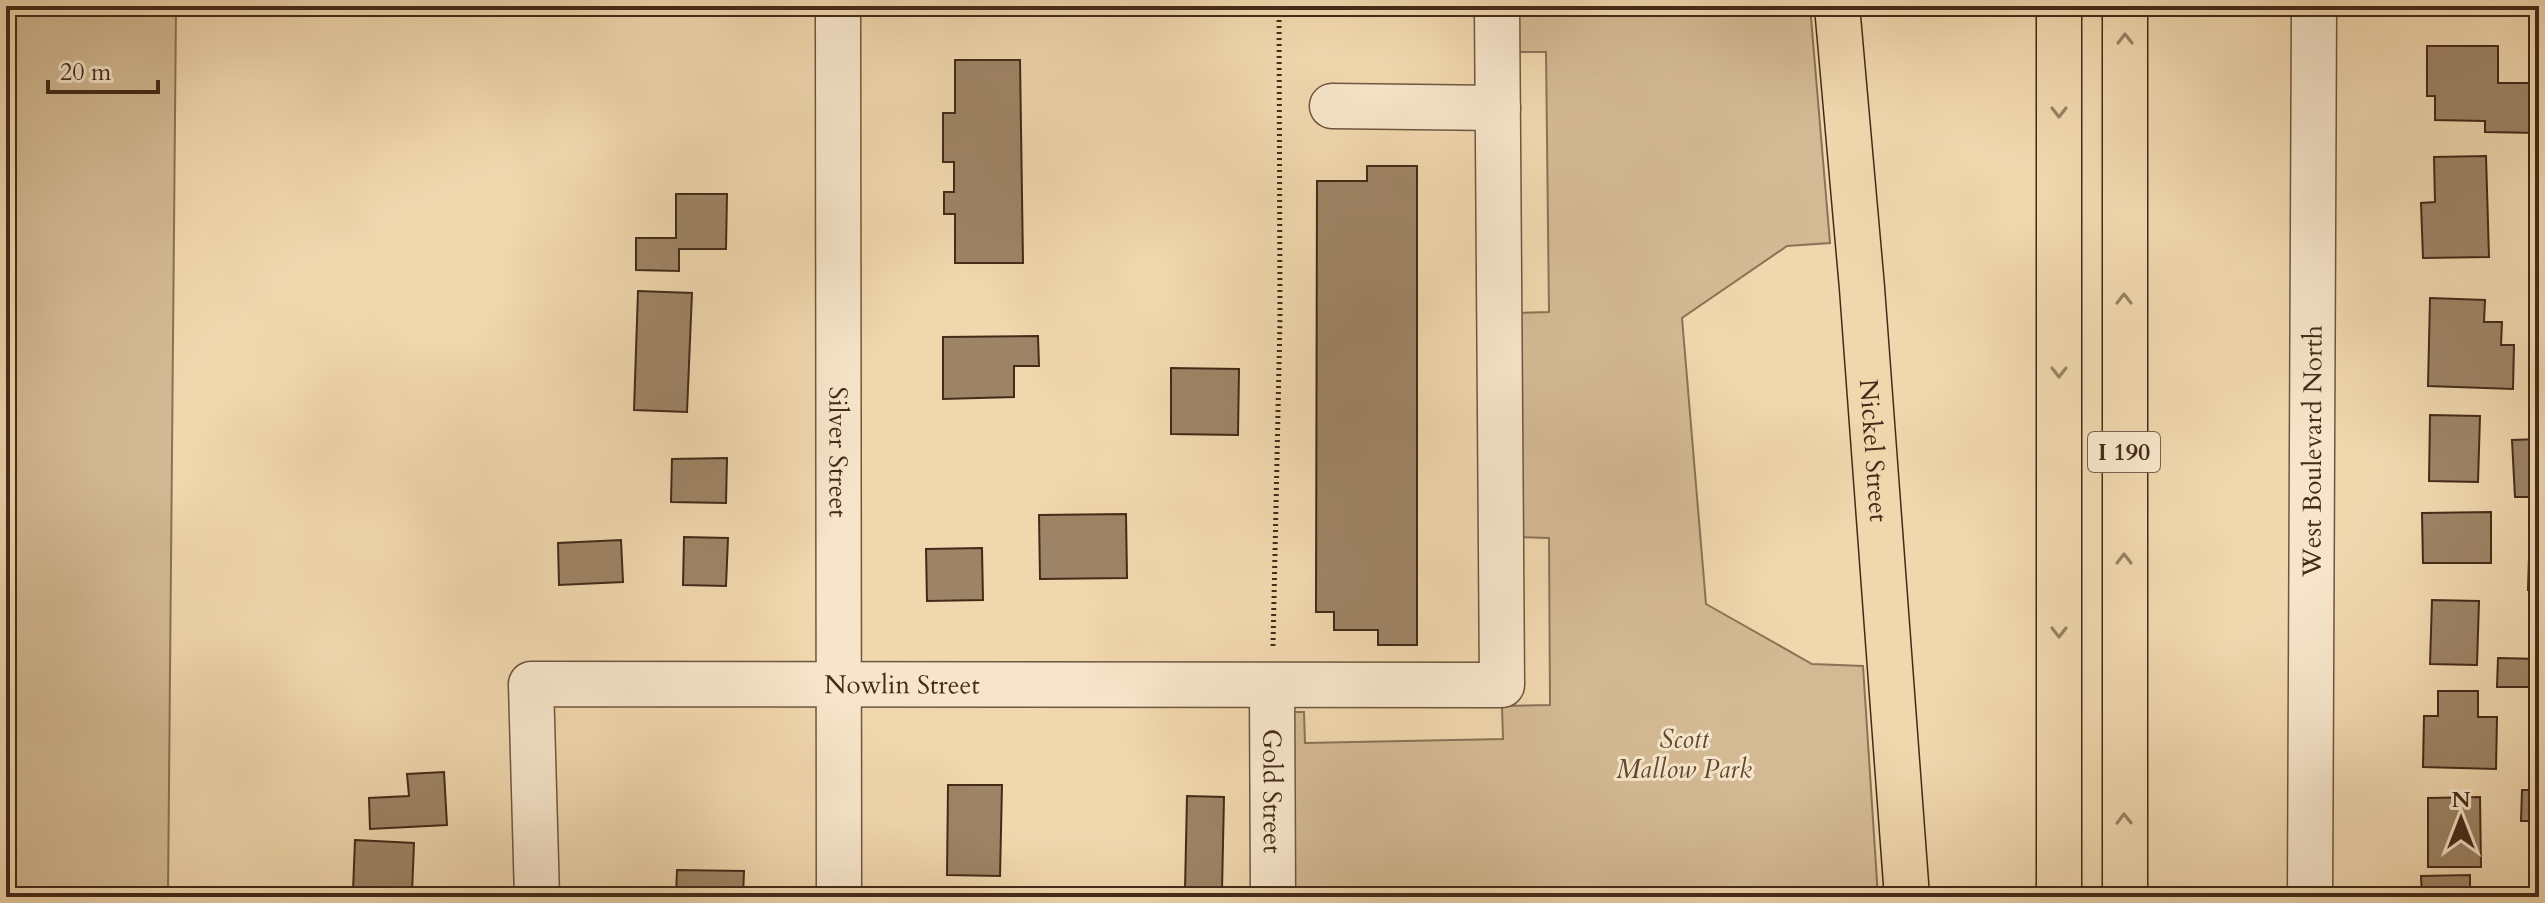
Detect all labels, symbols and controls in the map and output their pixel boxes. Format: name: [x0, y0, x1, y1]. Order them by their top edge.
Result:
one-way arrow: [2116, 32, 2134, 45]
scale bar: [48, 44, 158, 94]
text: 20 m: [60, 56, 112, 89]
one-way arrow: [2050, 106, 2068, 119]
one-way arrow: [2115, 292, 2133, 305]
street label: West Boulevard North: [2294, 325, 2330, 578]
one-way arrow: [2050, 366, 2068, 379]
street label: Nickel Street: [1851, 378, 1897, 523]
street label: Silver Street: [821, 386, 856, 518]
road number: I 190: [2088, 432, 2160, 472]
one-way arrow: [2115, 552, 2133, 565]
one-way arrow: [2050, 626, 2068, 639]
street label: Nowlin Street: [824, 667, 980, 702]
park label: Scott Mallow Park: [1616, 722, 1752, 787]
street label: Gold Street: [1255, 729, 1290, 853]
north arrow: [2421, 779, 2501, 859]
text: N: [2451, 785, 2471, 815]
one-way arrow: [2115, 812, 2133, 825]

